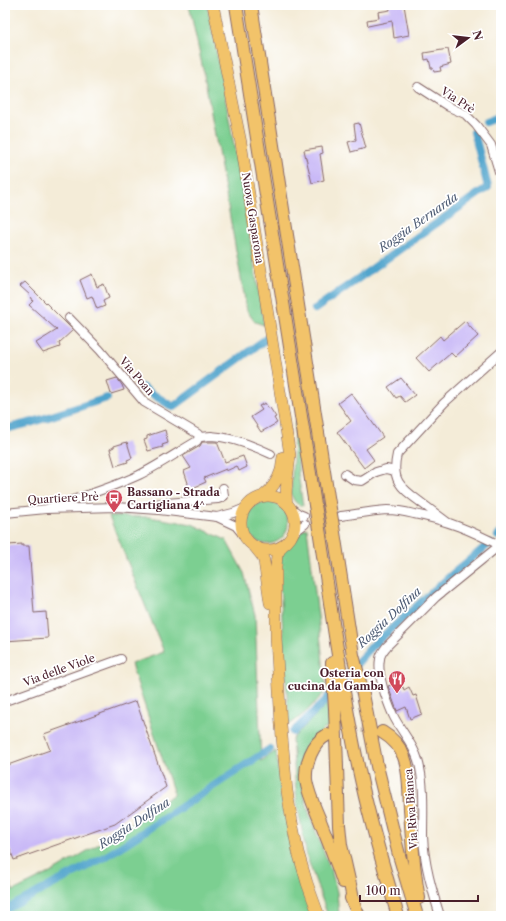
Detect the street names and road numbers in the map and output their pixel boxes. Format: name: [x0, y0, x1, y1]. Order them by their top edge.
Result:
street label: Via Prè: [437, 83, 478, 116]
street label: Nuova Gasparona: [239, 171, 267, 265]
street label: Via Poan: [116, 353, 158, 398]
street label: Quartiere Prè: [27, 489, 99, 507]
street label: Via delle Viole: [20, 651, 97, 690]
street label: Via Riva Bianca: [401, 768, 421, 851]

